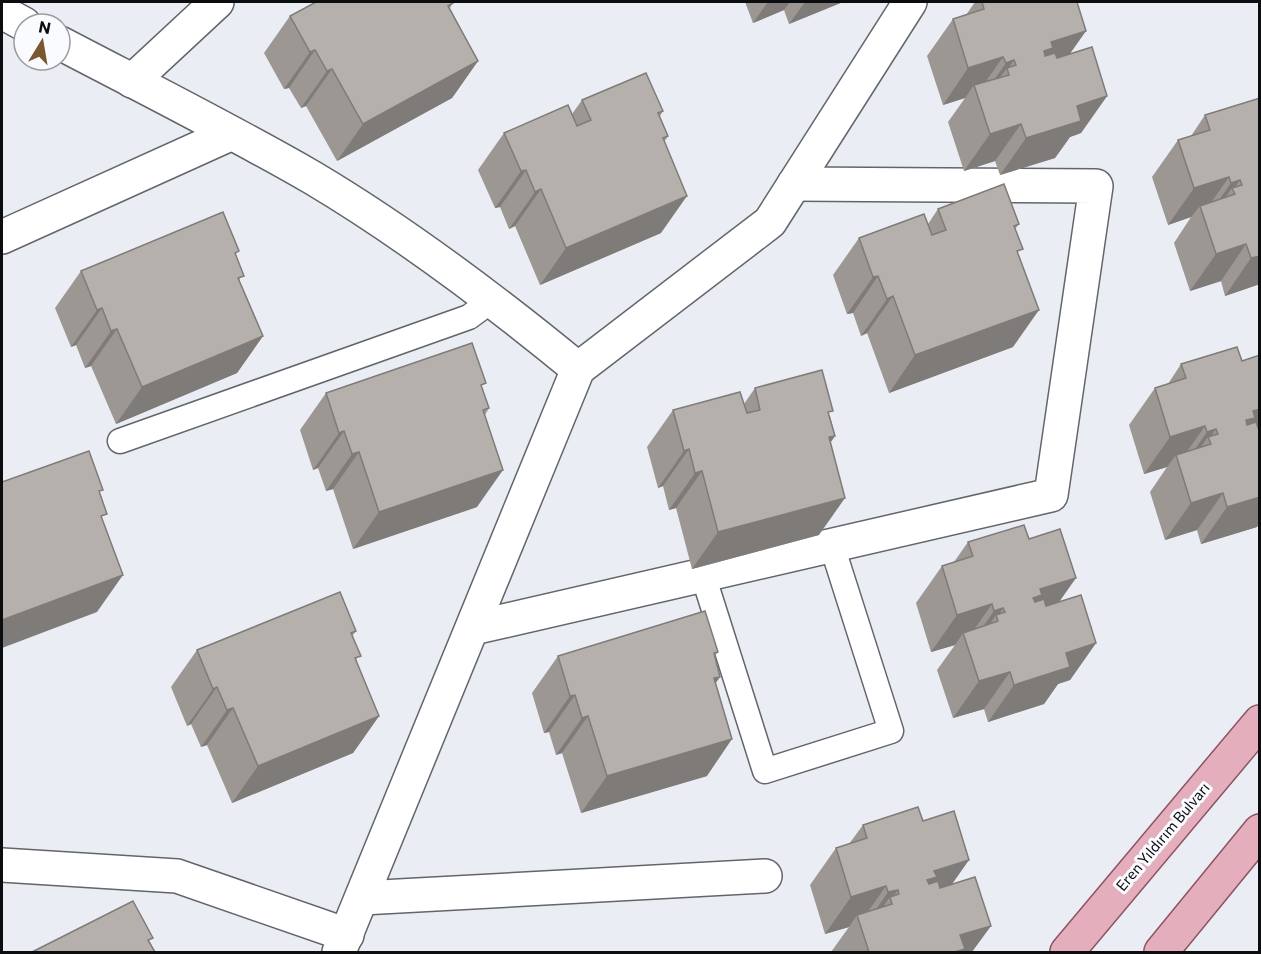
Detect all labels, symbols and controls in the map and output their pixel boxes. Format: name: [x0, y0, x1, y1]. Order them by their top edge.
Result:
north arrow: [12, 12, 72, 72]
text: N: [37, 16, 53, 37]
street label: Eren Yıldırım Bulvarı: [1112, 778, 1213, 894]

